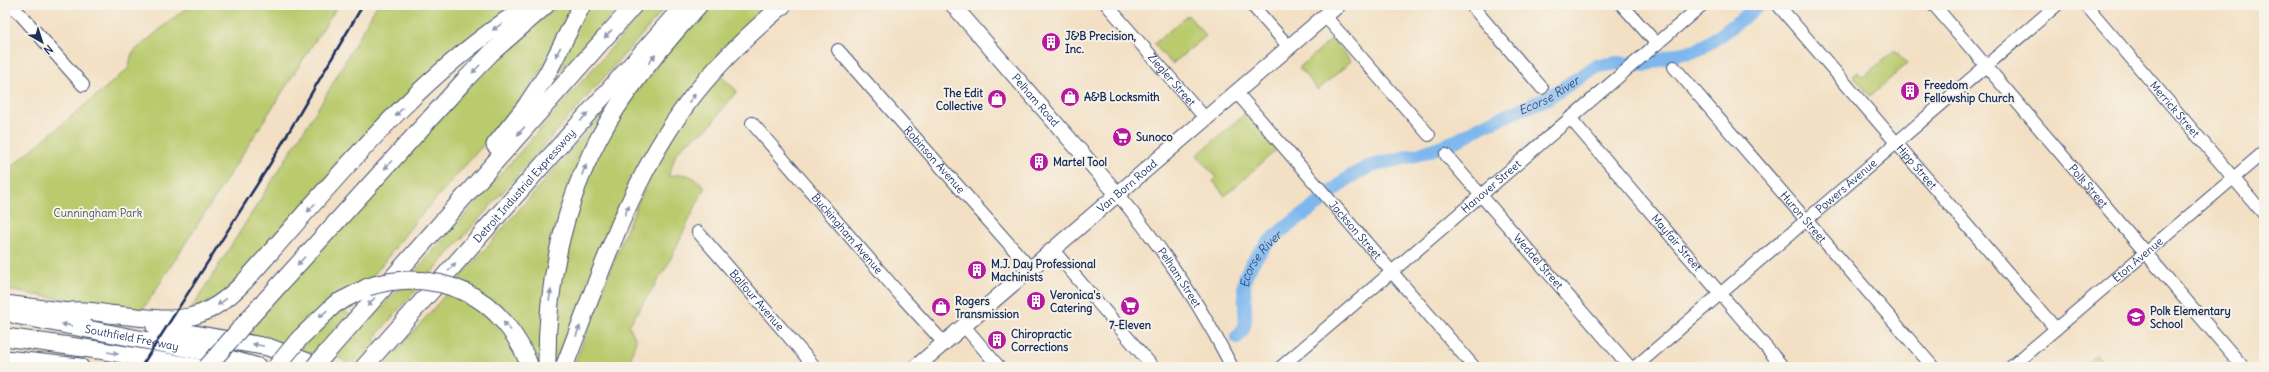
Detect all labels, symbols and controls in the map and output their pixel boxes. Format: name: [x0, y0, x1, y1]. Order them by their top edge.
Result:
north arrow: [22, 22, 62, 62]
one-way arrow: [491, 23, 502, 31]
one-way arrow: [603, 29, 612, 39]
place label: J&B Precision, Inc.: [1065, 29, 1136, 56]
building icon: J&B Precision, Inc.: [1040, 31, 1062, 53]
text: N: [41, 42, 56, 58]
one-way arrow: [555, 47, 561, 58]
street label: Ziegler Street: [1145, 50, 1199, 109]
one-way arrow: [648, 54, 656, 65]
one-way arrow: [471, 64, 481, 74]
street label: Pelham Road: [1009, 71, 1063, 130]
water label: Ecorse River: [1516, 71, 1583, 117]
place label: Freedom Fellowship Church: [1924, 78, 2015, 106]
street label: Merrick Street: [2147, 78, 2203, 141]
building icon: Freedom Fellowship Church: [1899, 80, 1921, 102]
place label: The Edit Collective: [936, 86, 983, 113]
shop icon: A&B Locksmith: [1059, 86, 1081, 108]
shop icon: The Edit Collective: [986, 88, 1008, 110]
place label: A&B Locksmith: [1084, 90, 1160, 104]
one-way arrow: [687, 92, 696, 103]
one-way arrow: [394, 107, 403, 117]
one-way arrow: [580, 112, 589, 122]
street label: Robinson Avenue: [901, 123, 968, 196]
street label: Detroit Industrial Expressway: [470, 126, 578, 246]
one-way arrow: [517, 126, 526, 137]
supermarket icon: Sunoco: [1111, 126, 1133, 148]
place label: Sunoco: [1136, 130, 1173, 144]
street label: Hipp Street: [1893, 141, 1940, 192]
building icon: Martel Tool: [1028, 151, 1050, 173]
place label: Martel Tool: [1053, 155, 1107, 169]
street label: Van Born Road: [1094, 156, 1160, 216]
street label: Powers Avenue: [1813, 156, 1880, 216]
street label: Hanover Street: [1458, 157, 1524, 216]
one-way arrow: [384, 160, 393, 170]
street label: Polk Street: [2066, 161, 2111, 211]
one-way arrow: [581, 164, 588, 176]
street label: Huron Street: [1777, 188, 1830, 246]
street label: Buckingham Avenue: [809, 191, 886, 277]
street label: Jackson Street: [1326, 198, 1385, 262]
one-way arrow: [306, 203, 316, 213]
one-way arrow: [624, 205, 630, 216]
park label: Cunningham Park: [54, 206, 143, 220]
street label: Mayfair Street: [1649, 211, 1705, 274]
water label: Ecorse River: [1236, 226, 1285, 288]
street label: Weddel Street: [1511, 231, 1566, 292]
street label: Eton Avenue: [2109, 234, 2166, 285]
street label: Pelham Street: [1155, 245, 1204, 310]
one-way arrow: [296, 256, 306, 266]
place label: M.J. Day Professional Machinists: [991, 257, 1096, 284]
building icon: M.J. Day Professional Machinists: [966, 259, 988, 281]
one-way arrow: [448, 262, 457, 272]
street label: Balfour Avenue: [727, 267, 787, 333]
place label: Veronica's Catering: [1050, 288, 1101, 316]
one-way arrow: [547, 289, 553, 301]
building icon: Veronica's Catering: [1025, 290, 1047, 312]
place label: Rogers Transmission: [955, 294, 1020, 321]
supermarket icon: 7-Eleven: [1119, 295, 1141, 317]
shop icon: Rogers Transmission: [930, 296, 952, 318]
one-way arrow: [366, 297, 375, 308]
one-way arrow: [217, 298, 227, 306]
place label: Polk Elementary School: [2150, 304, 2231, 331]
school or university icon: Polk Elementary School: [2125, 306, 2147, 328]
one-way arrow: [318, 309, 328, 318]
place label: 7-Eleven: [1109, 318, 1152, 332]
one-way arrow: [503, 321, 512, 332]
one-way arrow: [61, 322, 73, 328]
street label: Southfield Freeway: [84, 322, 180, 354]
one-way arrow: [576, 324, 582, 336]
place label: Chiropractic Corrections: [1011, 327, 1072, 354]
building icon: Chiropractic Corrections: [986, 329, 1008, 351]
one-way arrow: [252, 341, 264, 347]
one-way arrow: [107, 350, 119, 356]

